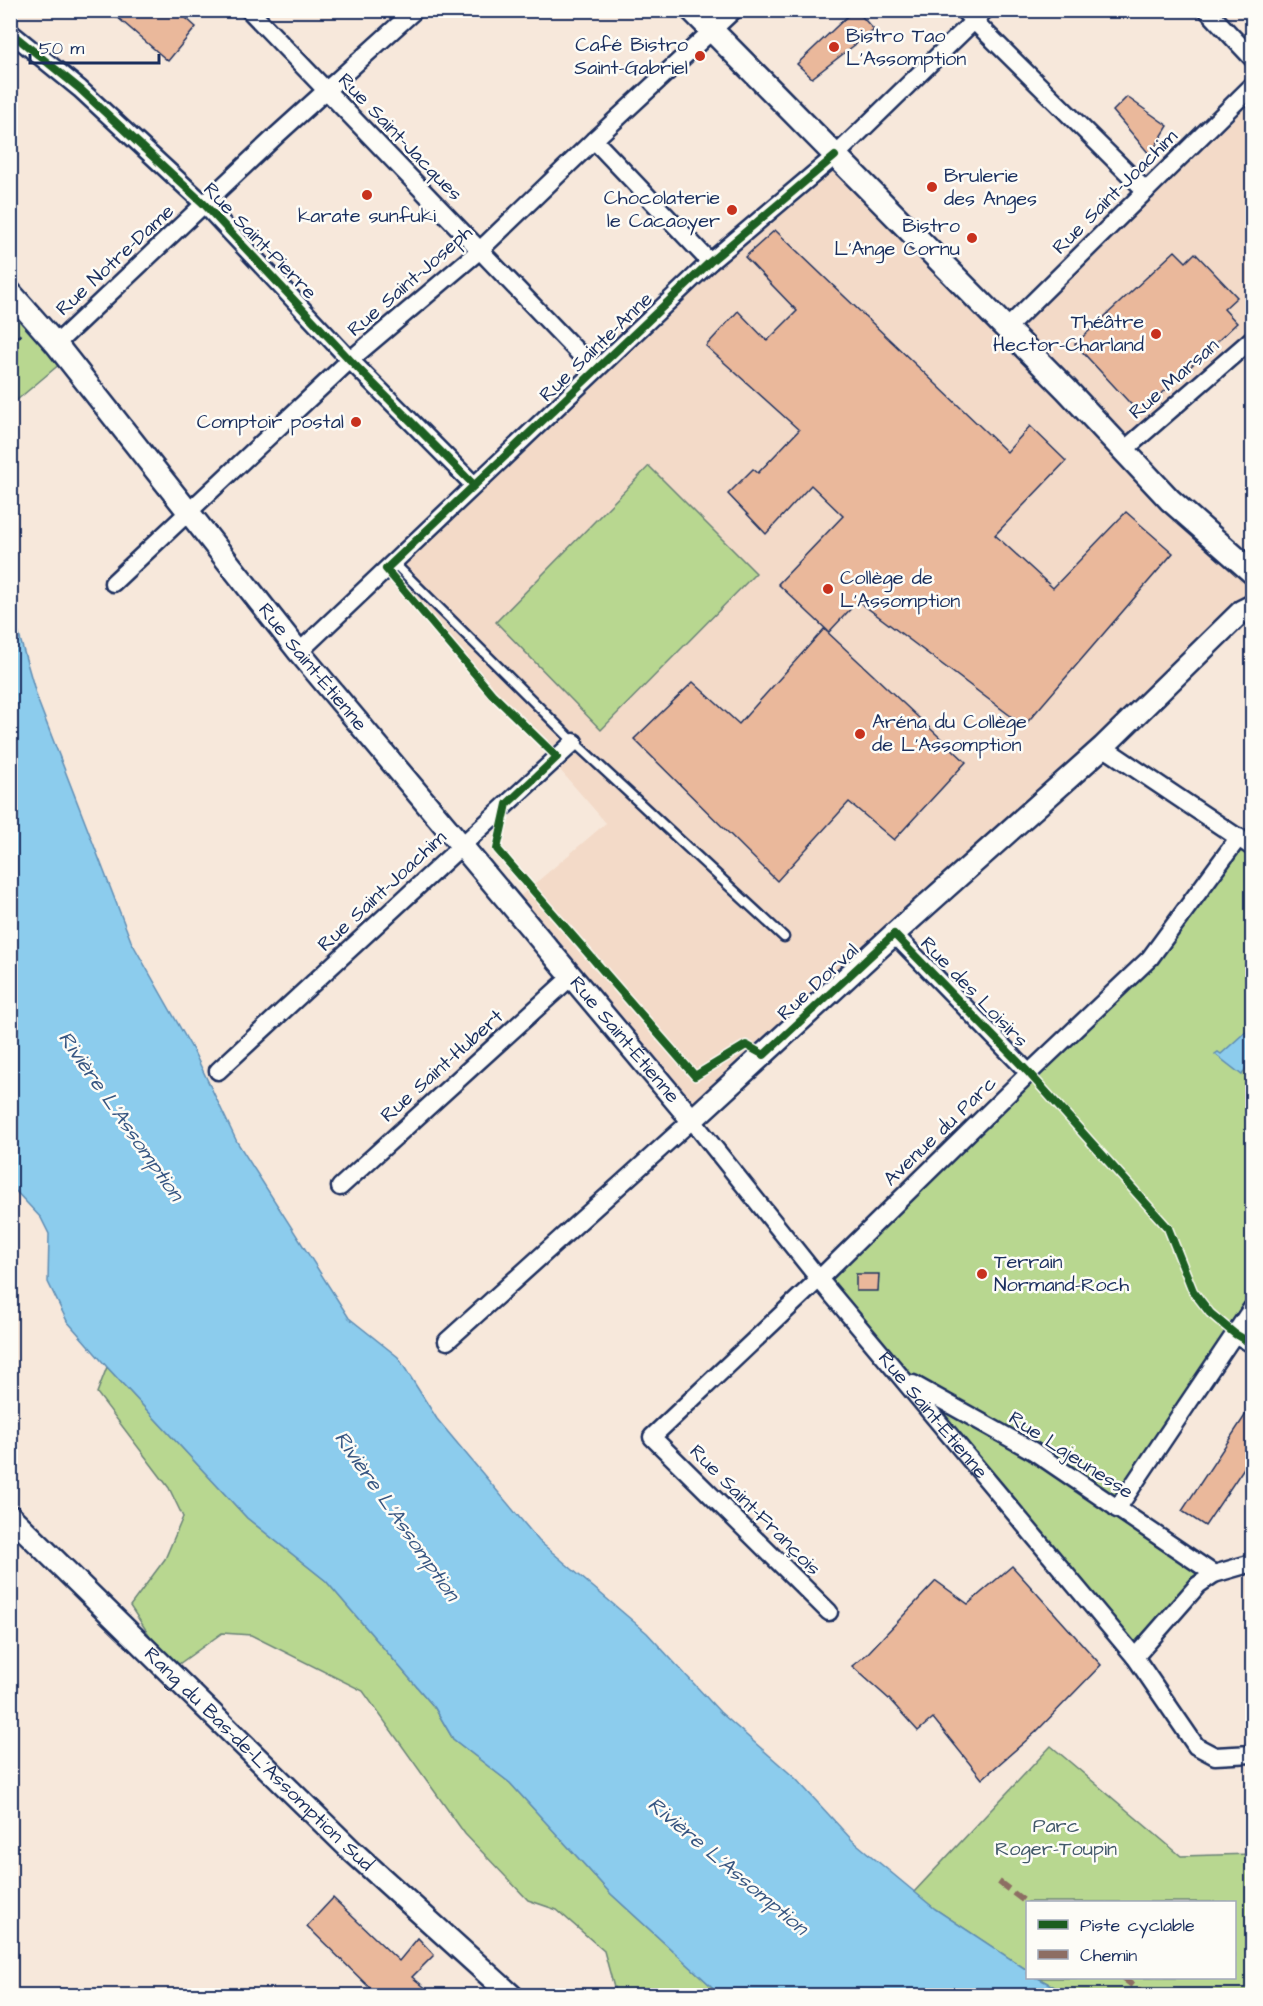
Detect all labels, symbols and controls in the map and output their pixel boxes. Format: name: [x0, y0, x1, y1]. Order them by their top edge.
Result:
place label: Bistro Tao L'Assomption: [846, 22, 966, 73]
scale bar: [30, 27, 159, 65]
place label: Café Bistro Saint-Gabriel: [574, 31, 688, 82]
text: 50 m: [39, 36, 84, 61]
marker: Bistro Tao L'Assomption: [827, 40, 841, 54]
marker: Café Bistro Saint-Gabriel: [693, 49, 707, 63]
street label: Rue Saint-Jacques: [331, 67, 469, 207]
street label: Rue Saint-Joachim: [1046, 123, 1184, 261]
place label: Brulerie des Anges: [944, 162, 1037, 214]
street label: Rue Saint-Pierre: [197, 176, 323, 306]
marker: Brulerie des Anges: [925, 180, 939, 194]
place label: Chocolaterie le Cacaoyer: [604, 184, 720, 236]
marker: karate sunfuki: [360, 188, 374, 202]
street label: Rue Notre-Dame: [50, 198, 181, 322]
place label: karate sunfuki: [298, 202, 436, 230]
marker: Chocolaterie le Cacaoyer: [725, 203, 739, 217]
place label: Bistro L'Ange Cornu: [834, 212, 960, 264]
street label: Rue Saint-Joseph: [341, 219, 479, 343]
marker: Bistro L'Ange Cornu: [965, 231, 979, 245]
street label: Rue Sainte-Anne: [533, 285, 659, 408]
place label: Théâtre Hector-Charland: [993, 308, 1144, 359]
marker: Théâtre Hector-Charland: [1149, 327, 1163, 341]
street label: Rue Marsan: [1123, 332, 1225, 426]
place label: Comptoir postal: [197, 408, 344, 436]
marker: Comptoir postal: [349, 415, 363, 429]
place label: Collège de L'Assomption: [840, 564, 960, 615]
marker: Collège de L'Assomption: [821, 582, 835, 596]
street label: Rue Saint-Étienne: [252, 597, 374, 737]
place label: Aréna du Collège de L'Assomption: [872, 708, 1027, 759]
marker: Aréna du Collège de L'Assomption: [853, 727, 867, 741]
street label: Rue Saint-Joachim: [311, 824, 453, 958]
street label: Rue des Loisirs: [914, 930, 1034, 1054]
street label: Rue Dorval: [771, 937, 865, 1027]
street label: Rue Saint-Étienne: [563, 970, 686, 1109]
street label: Rue Saint-Hubert: [374, 1003, 510, 1129]
water label: Rivière L'Assomption: [51, 1025, 191, 1208]
street label: Avenue du Parc: [877, 1069, 1003, 1192]
place label: Terrain Normand-Roch: [994, 1248, 1129, 1299]
marker: Terrain Normand-Roch: [975, 1267, 989, 1281]
street label: Rue Saint-Étienne: [871, 1346, 994, 1485]
street label: Rue Lajeunesse: [1003, 1404, 1139, 1506]
water label: Rivière L'Assomption: [327, 1425, 467, 1608]
street label: Rue Saint-François: [683, 1438, 827, 1582]
street label: Rang du Bas-de-L'Assomption Sud: [138, 1641, 380, 1878]
water label: Rivière L'Assomption: [642, 1790, 816, 1943]
park label: Parc Roger-Toupin: [995, 1812, 1117, 1864]
legend: [1026, 1901, 1236, 1979]
text: Piste cyclable: [1080, 1913, 1195, 1939]
text: Chemin: [1080, 1943, 1137, 1968]

